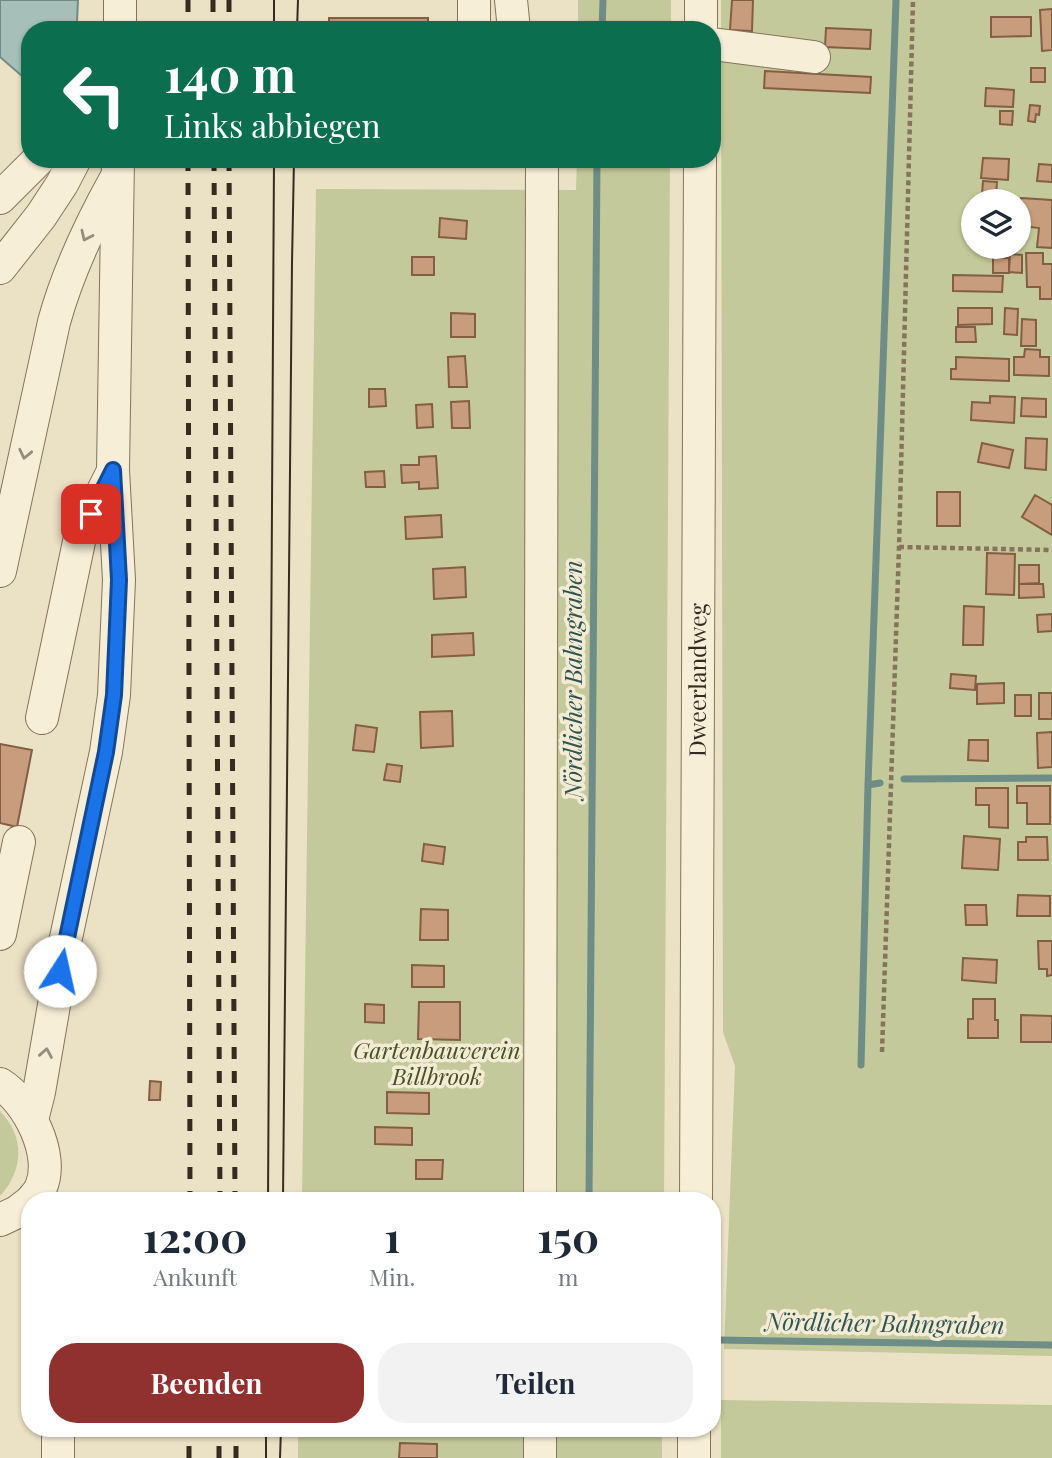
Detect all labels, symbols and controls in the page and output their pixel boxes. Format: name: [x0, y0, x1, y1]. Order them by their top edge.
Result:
text: 140 m: [164, 40, 296, 105]
icon: left: [49, 49, 140, 140]
text: Links abbiegen: [164, 103, 381, 146]
map controls: [961, 189, 1031, 259]
button: layers: [961, 189, 1031, 259]
one-way arrow: [80, 229, 94, 241]
one-way arrow: [19, 448, 34, 460]
pin: [61, 484, 121, 544]
icon: arrive: [72, 495, 110, 533]
water label: Nördlicher Bahngraben: [556, 560, 588, 802]
street label: Dweerlandweg: [681, 603, 712, 757]
position arrow: [23, 934, 97, 1008]
park label: Gartenbauverein Billbrook: [353, 1034, 521, 1091]
one-way arrow: [38, 1047, 53, 1059]
text: 12:00: [143, 1208, 247, 1264]
text: 1: [384, 1208, 400, 1264]
text: 150: [537, 1208, 599, 1264]
text: Ankunft: [153, 1261, 237, 1292]
text: Min.: [369, 1261, 415, 1292]
text: m: [558, 1261, 578, 1292]
water label: Nördlicher Bahngraben: [763, 1304, 1005, 1340]
button: Beenden: [49, 1343, 364, 1423]
button: Teilen: [378, 1343, 693, 1423]

